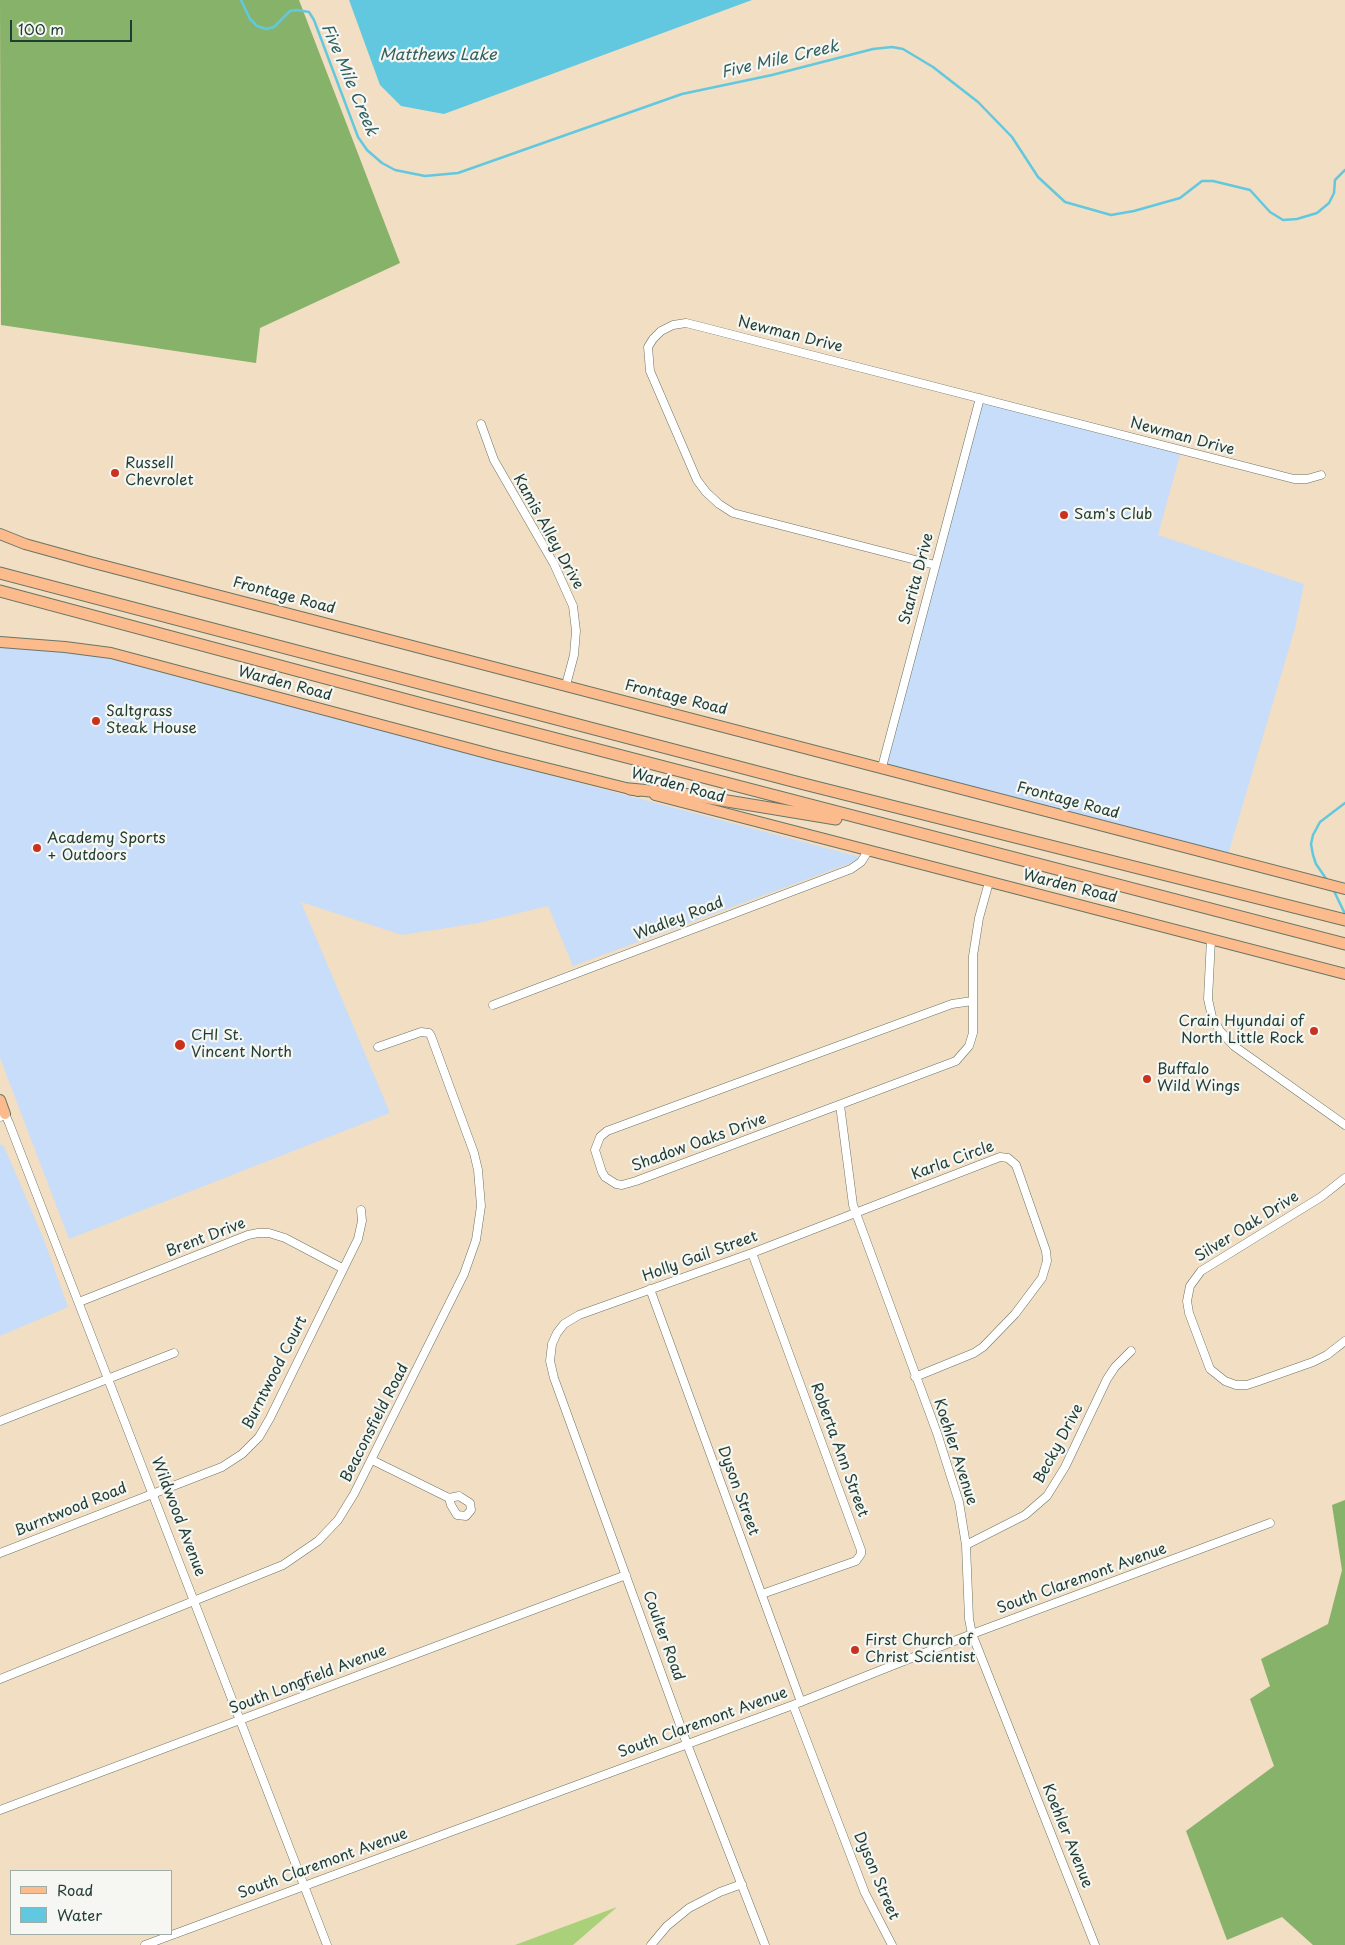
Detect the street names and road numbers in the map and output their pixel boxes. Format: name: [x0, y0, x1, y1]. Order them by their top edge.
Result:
street label: Newman Drive: [736, 313, 844, 357]
street label: Newman Drive: [1128, 414, 1236, 460]
street label: Kamis Alley Drive: [509, 471, 587, 593]
street label: Starita Drive: [896, 531, 938, 627]
street label: Frontage Road: [231, 574, 337, 618]
street label: Warden Road: [236, 663, 334, 705]
street label: Frontage Road: [623, 677, 729, 719]
street label: Warden Road: [629, 765, 727, 807]
street label: Frontage Road: [1015, 779, 1121, 823]
street label: Warden Road: [1021, 867, 1119, 907]
street label: Wadley Road: [632, 894, 726, 944]
street label: Shadow Oaks Drive: [629, 1110, 769, 1176]
street label: Karla Circle: [909, 1138, 997, 1184]
street label: Silver Oak Drive: [1192, 1188, 1302, 1266]
street label: Brent Drive: [164, 1215, 248, 1261]
street label: Holly Gail Street: [640, 1228, 760, 1286]
street label: Burntwood Court: [239, 1313, 311, 1433]
street label: Beaconsfield Road: [337, 1361, 413, 1485]
street label: Roberta Ann Street: [806, 1380, 872, 1520]
street label: Koehler Avenue: [929, 1397, 981, 1507]
street label: Becky Drive: [1030, 1401, 1088, 1487]
street label: Dyson Street: [713, 1444, 763, 1538]
street label: Wildwood Avenue: [147, 1455, 209, 1579]
street label: Burntwood Road: [12, 1479, 130, 1541]
street label: South Claremont Avenue: [995, 1540, 1169, 1618]
street label: Coulter Road: [638, 1588, 688, 1684]
street label: South Longfield Avenue: [227, 1642, 389, 1718]
street label: South Claremont Avenue: [616, 1684, 790, 1762]
street label: Koehler Avenue: [1038, 1781, 1096, 1891]
street label: South Claremont Avenue: [236, 1825, 410, 1903]
street label: Dyson Street: [849, 1829, 903, 1923]

